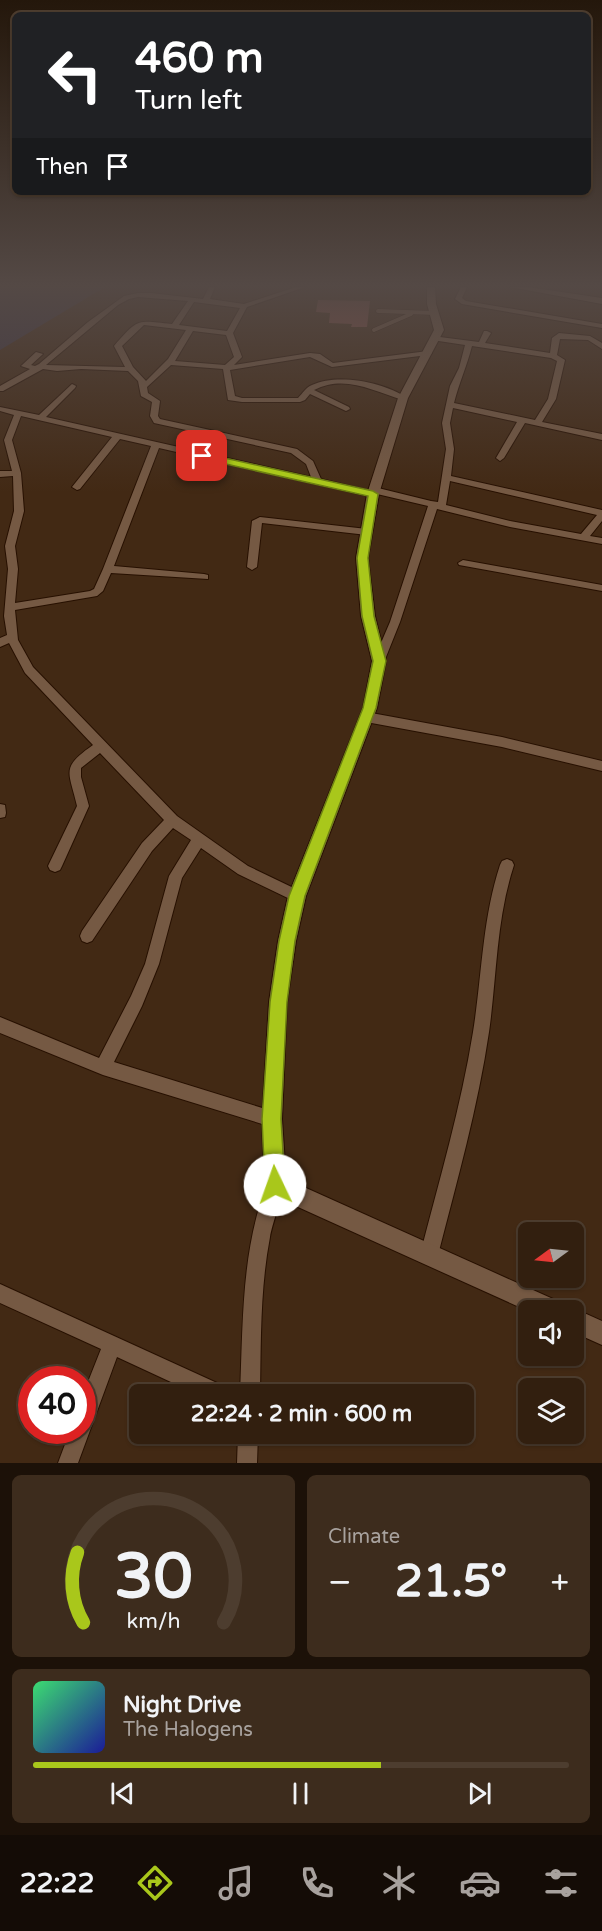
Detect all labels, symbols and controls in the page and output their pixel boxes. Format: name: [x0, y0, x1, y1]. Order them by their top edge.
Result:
text: 460 m: [135, 33, 264, 84]
icon: left: [36, 36, 114, 114]
text: Turn left: [135, 84, 242, 117]
icon: arrive: [101, 150, 134, 183]
text: Then: [36, 154, 89, 180]
pin: [176, 430, 227, 481]
icon: arrive: [185, 439, 218, 472]
position arrow: [243, 1153, 307, 1217]
north arrow: [518, 1222, 584, 1288]
map controls: [518, 1222, 584, 1444]
button: sound: [518, 1300, 584, 1366]
speed limit sign: 40: [18, 1366, 96, 1444]
button: layers: [518, 1378, 584, 1444]
text: 22:24 · 2 min · 600 m: [191, 1401, 412, 1427]
text: Climate: [328, 1525, 400, 1549]
text: 30: [114, 1540, 193, 1615]
text: 21.5°: [395, 1555, 507, 1609]
text: −: [328, 1563, 352, 1602]
text: +: [550, 1563, 569, 1602]
text: km/h: [127, 1608, 180, 1634]
text: Night Drive: [123, 1692, 241, 1718]
text: The Halogens: [123, 1718, 253, 1742]
icon: previous: [106, 1777, 139, 1810]
icon: pause: [284, 1777, 317, 1810]
icon: next: [463, 1777, 496, 1810]
icon: directions: [134, 1862, 176, 1904]
icon: music: [215, 1862, 257, 1904]
icon: phone: [296, 1862, 338, 1904]
icon: climate: [378, 1862, 420, 1904]
icon: car: [459, 1862, 501, 1904]
icon: filters: [540, 1862, 582, 1904]
text: 22:22: [20, 1867, 95, 1900]

